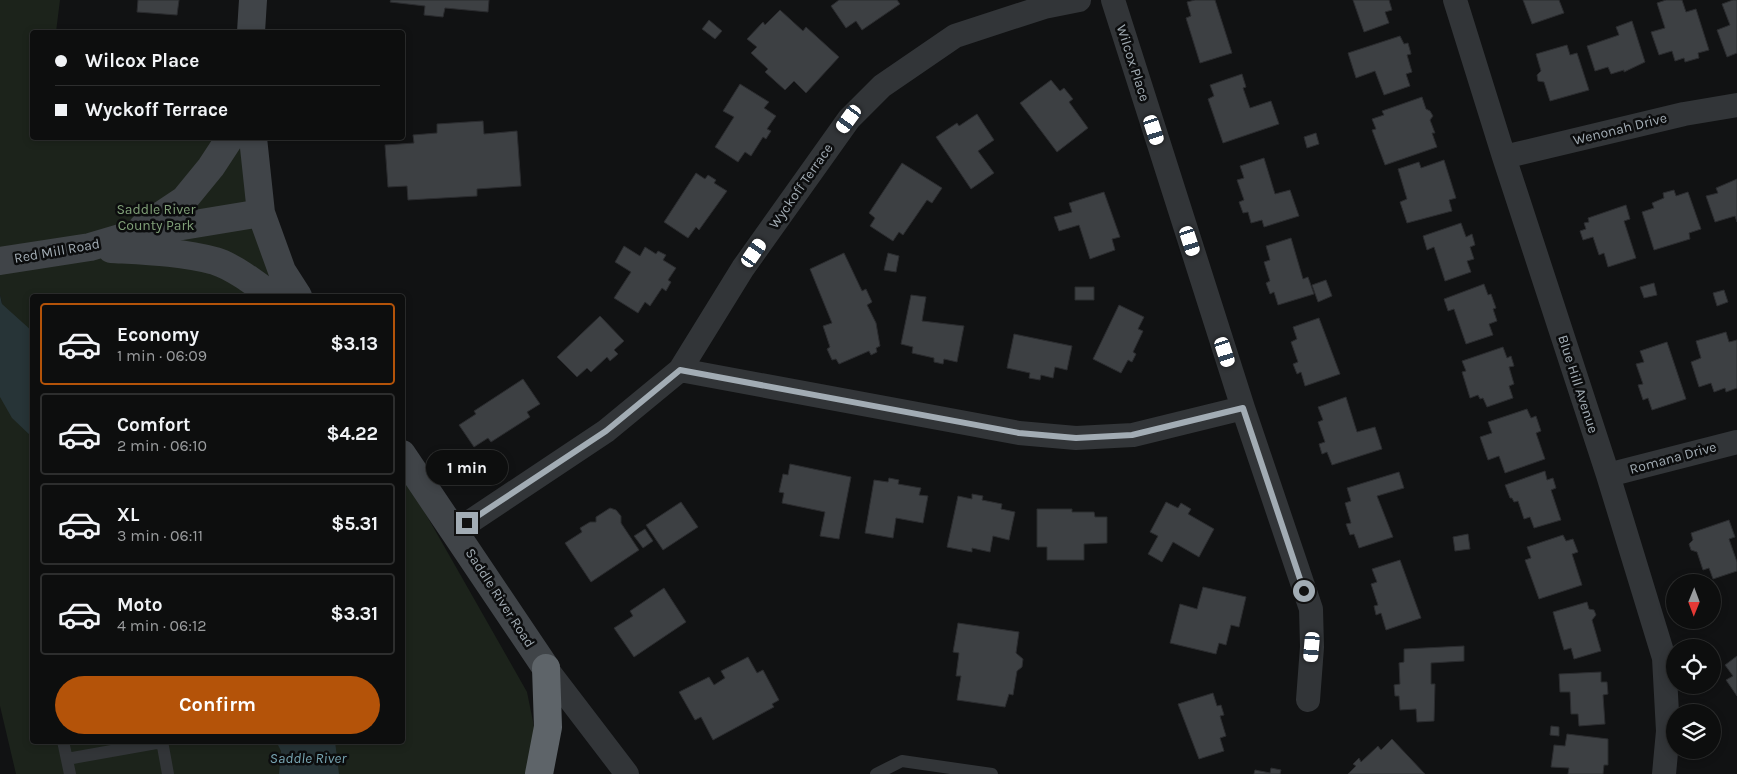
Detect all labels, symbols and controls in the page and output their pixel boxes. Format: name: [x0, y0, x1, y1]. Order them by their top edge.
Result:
street label: Wilcox Place: [1113, 22, 1153, 104]
text: Wilcox Place: [85, 50, 199, 72]
text: Wyckoff Terrace: [85, 99, 228, 121]
car: [834, 102, 863, 136]
street label: Wenonah Drive: [1571, 109, 1669, 149]
car: [1142, 113, 1165, 147]
street label: Wyckoff Terrace: [765, 140, 837, 232]
park label: Saddle River County Park: [116, 201, 197, 234]
car: [1178, 224, 1201, 258]
street label: Red Mill Road: [13, 235, 101, 267]
car: [739, 236, 768, 270]
icon: car: [57, 322, 102, 367]
text: Economy: [117, 324, 199, 346]
text: $3.13: [330, 333, 378, 355]
street label: Blue Hill Avenue: [1554, 333, 1602, 435]
car: [1213, 335, 1236, 369]
text: 1 min · 06:09: [117, 346, 207, 365]
icon: car: [57, 412, 102, 457]
text: Comfort: [117, 414, 191, 436]
text: $4.22: [327, 423, 378, 445]
text: 2 min · 06:10: [117, 436, 207, 455]
street label: Romana Drive: [1628, 438, 1718, 478]
callout: 1 min: [426, 450, 508, 486]
text: 1 min: [447, 458, 487, 477]
icon: car: [57, 502, 102, 547]
text: XL: [117, 504, 139, 526]
route end: [456, 512, 478, 534]
text: $5.31: [331, 513, 378, 535]
text: 3 min · 06:11: [117, 526, 203, 545]
street label: Saddle River Road: [462, 545, 538, 651]
north arrow: [1666, 574, 1721, 629]
map controls: [1666, 574, 1721, 759]
route start: [1293, 580, 1315, 602]
icon: car: [57, 592, 102, 637]
text: Moto: [117, 594, 163, 616]
text: $3.31: [330, 603, 378, 625]
text: 4 min · 06:12: [117, 616, 207, 635]
car: [1303, 631, 1320, 663]
button: locate: [1666, 639, 1721, 694]
button: Confirm: [55, 676, 380, 734]
button: layers: [1666, 704, 1721, 759]
water label: Saddle River: [270, 749, 347, 767]

